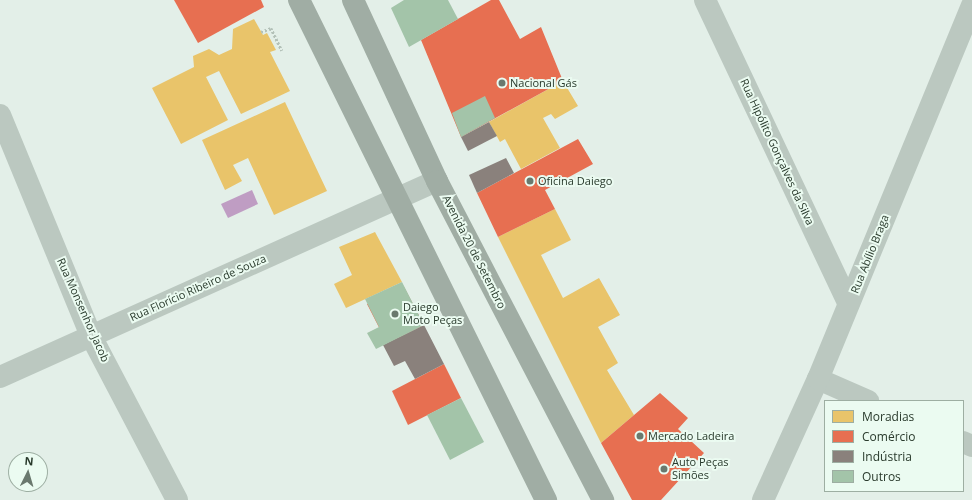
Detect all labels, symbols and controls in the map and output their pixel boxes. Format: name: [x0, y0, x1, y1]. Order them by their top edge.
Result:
place label: Nacional Gás: [510, 76, 577, 90]
street label: Rua Hipólito Gonçalves da Silva: [737, 77, 817, 227]
marker: Nacional Gás: [497, 78, 507, 88]
place label: Oficina Daiego: [538, 174, 612, 188]
marker: Oficina Daiego: [525, 176, 535, 186]
street label: Avenida 20 de Setembro: [440, 193, 508, 311]
street label: Rua Abílio Braga: [848, 213, 892, 295]
street label: Rua Florício Ribeiro de Souza: [128, 252, 268, 324]
street label: Rua Monsenhor Jacob: [54, 256, 112, 364]
place label: Daiego Moto Peças: [403, 301, 462, 327]
marker: Daiego Moto Peças: [390, 309, 400, 319]
legend: [824, 400, 964, 492]
text: Moradias: [862, 408, 914, 425]
text: Comércio: [862, 428, 916, 445]
place label: Mercado Ladeira: [648, 429, 734, 443]
marker: Mercado Ladeira: [635, 431, 645, 441]
text: Indústria: [862, 448, 912, 465]
north arrow: [8, 452, 48, 492]
text: N: [24, 453, 34, 468]
place label: Auto Peças Simões: [672, 456, 729, 482]
marker: Auto Peças Simões: [659, 464, 669, 474]
text: Outros: [862, 468, 901, 485]

